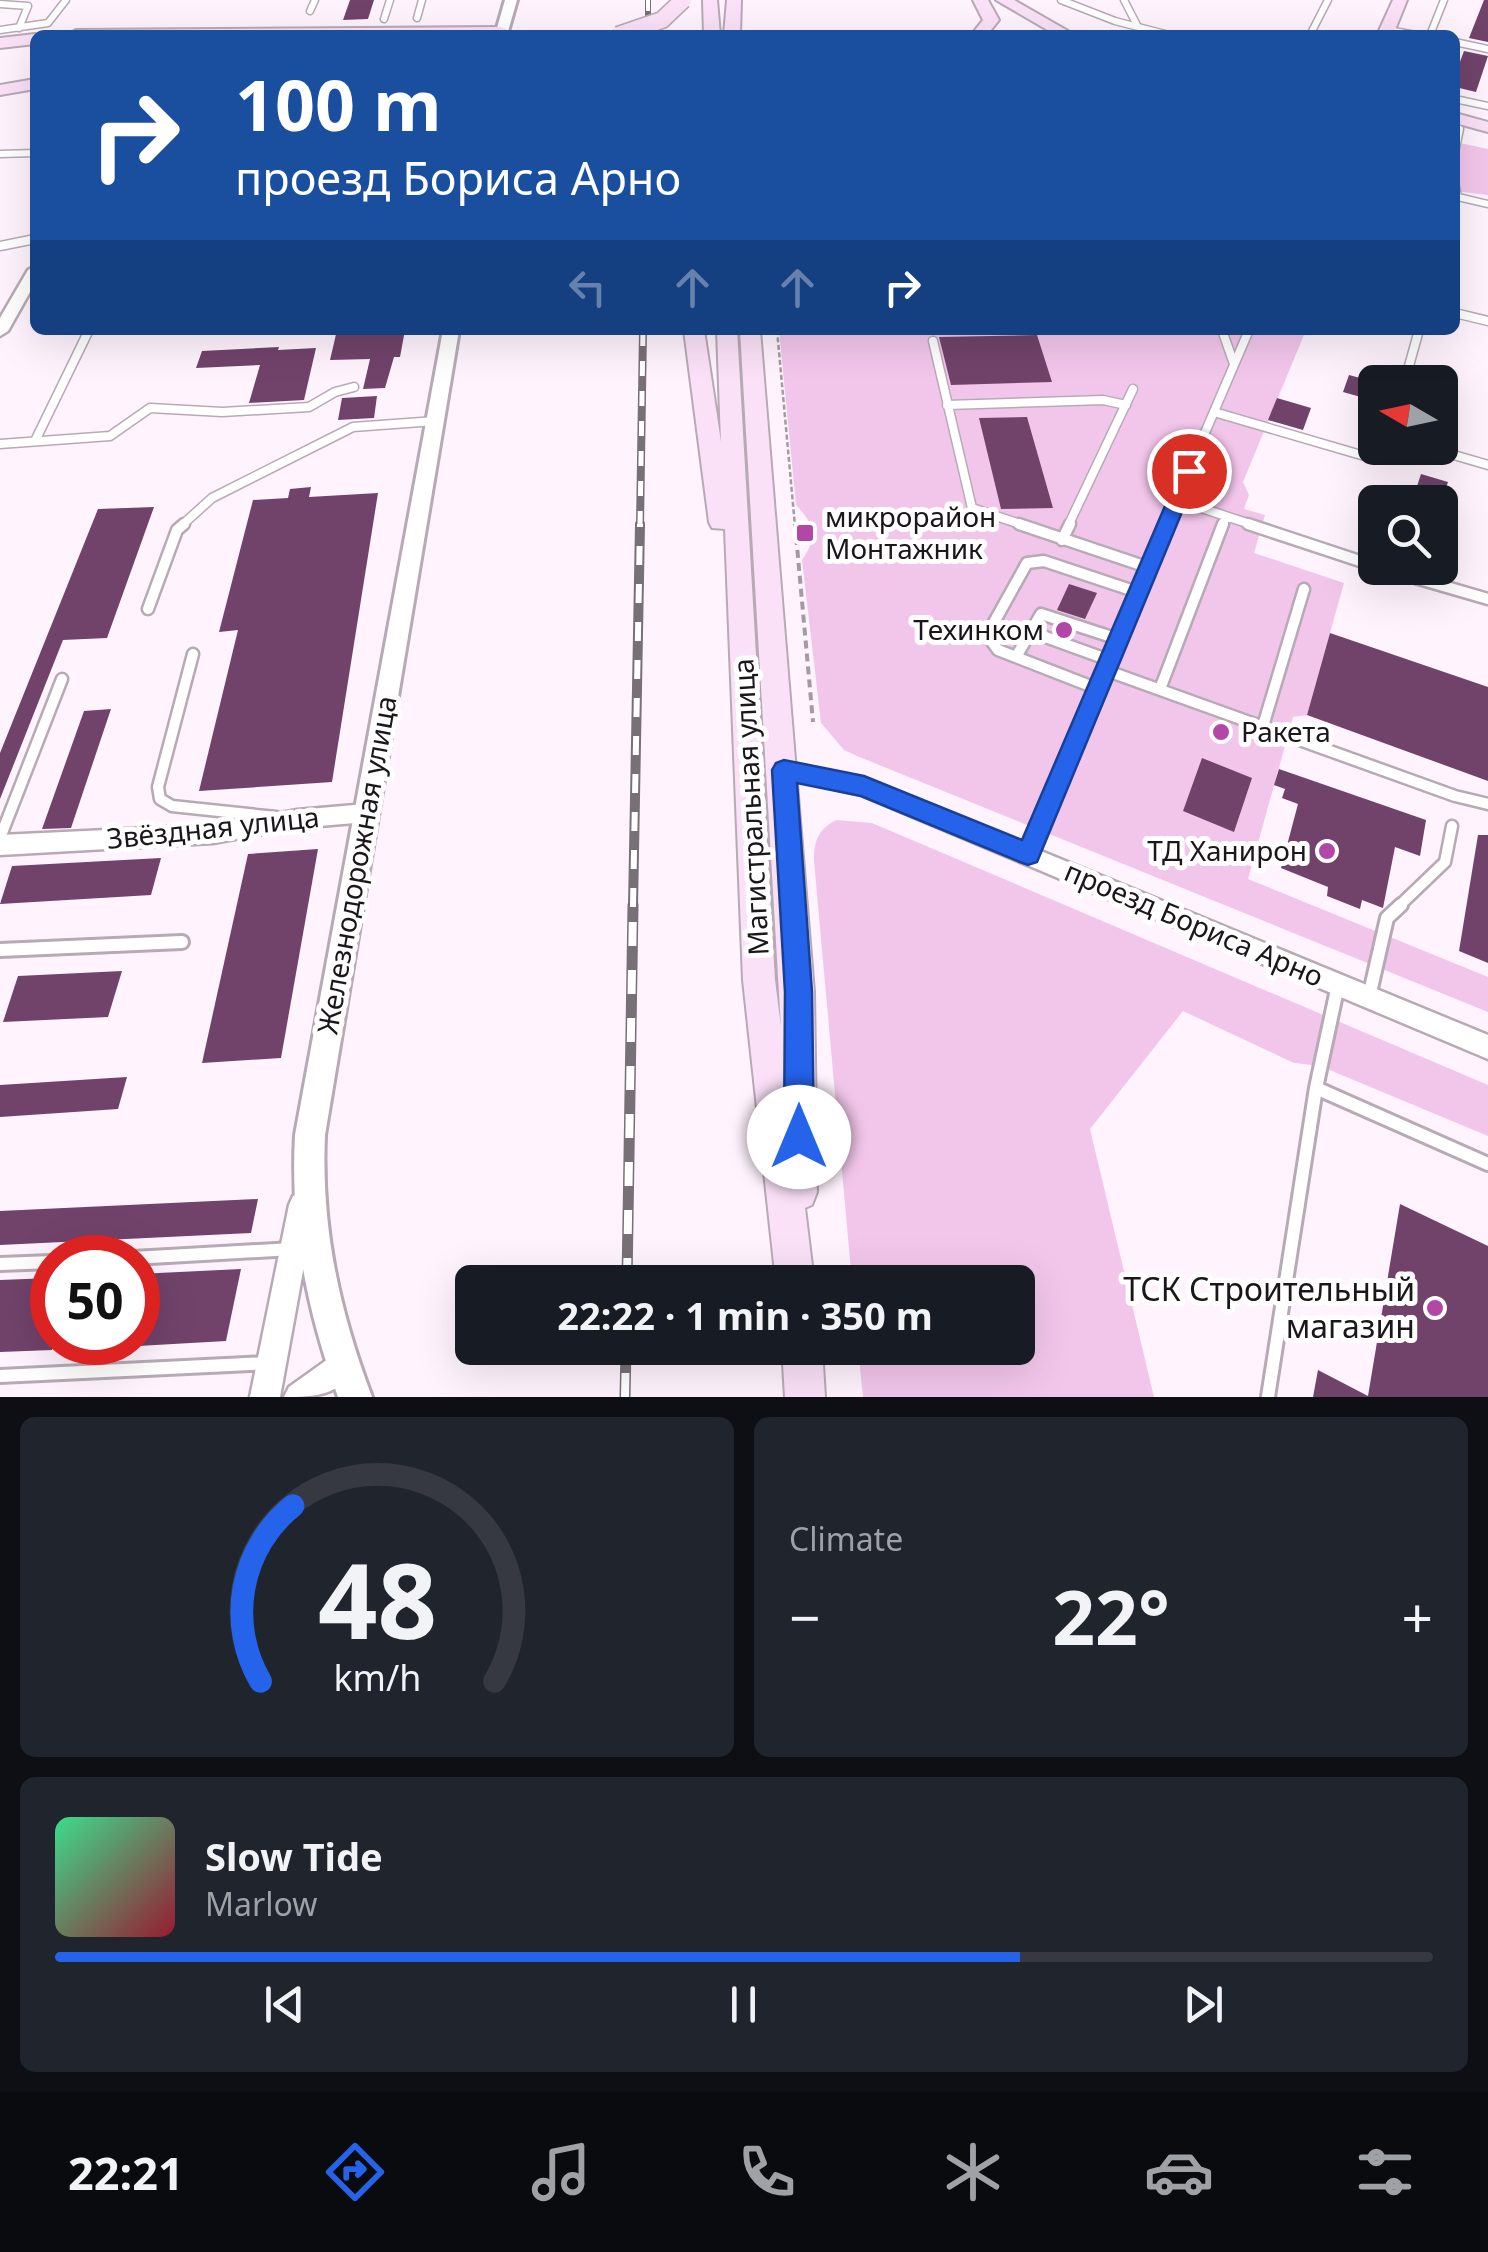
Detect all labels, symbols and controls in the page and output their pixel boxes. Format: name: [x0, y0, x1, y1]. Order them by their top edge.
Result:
text: 100 m: [235, 56, 442, 152]
icon: right: [70, 70, 200, 200]
text: проезд Бориса Арно: [235, 147, 681, 208]
icon: left: [560, 260, 615, 315]
icon: ahead: [665, 260, 720, 315]
icon: ahead: [770, 260, 825, 315]
icon: right: [875, 260, 930, 315]
north arrow: [1358, 365, 1458, 465]
map controls: [1358, 365, 1458, 585]
pin: [1147, 429, 1232, 514]
icon: arrive: [1162, 444, 1217, 499]
button: search: [1358, 485, 1458, 585]
place label: микрорайон Монтажник: [825, 497, 996, 567]
marker: микрорайон Монтажник: [794, 522, 816, 544]
place label: Техинком: [913, 610, 1044, 648]
marker: Техинком: [1053, 619, 1075, 641]
street label: Магистральная улица: [723, 658, 777, 956]
street label: Железнодорожная улица: [308, 693, 404, 1037]
place label: Ракета: [1241, 712, 1331, 750]
marker: Ракета: [1210, 721, 1232, 743]
street label: Звёздная улица: [105, 797, 321, 857]
place label: ТД Ханирон: [1147, 831, 1307, 869]
marker: ТД Ханирон: [1316, 840, 1338, 862]
street label: проезд Бориса Арно: [1059, 851, 1330, 995]
position arrow: [747, 1085, 851, 1189]
speed limit sign: 50: [30, 1235, 160, 1365]
place label: ТСК Строительный магазин: [1123, 1267, 1415, 1347]
text: 22:22 · 1 min · 350 m: [557, 1289, 933, 1341]
marker: ТСК Строительный магазин: [1424, 1297, 1446, 1319]
text: Climate: [789, 1517, 903, 1560]
text: 48: [318, 1528, 436, 1669]
text: 22°: [1052, 1565, 1170, 1667]
text: −: [789, 1579, 820, 1654]
text: +: [1402, 1579, 1433, 1654]
text: km/h: [333, 1653, 421, 1701]
text: Slow Tide: [205, 1830, 383, 1882]
text: Marlow: [205, 1882, 317, 1925]
icon: previous: [257, 1977, 312, 2032]
icon: pause: [716, 1977, 771, 2032]
icon: next: [1176, 1977, 1231, 2032]
icon: directions: [320, 2137, 390, 2207]
icon: music: [526, 2137, 596, 2207]
icon: phone: [732, 2137, 802, 2207]
icon: climate: [938, 2137, 1008, 2207]
icon: car: [1144, 2137, 1214, 2207]
icon: filters: [1350, 2137, 1420, 2207]
text: 22:21: [68, 2142, 184, 2203]

